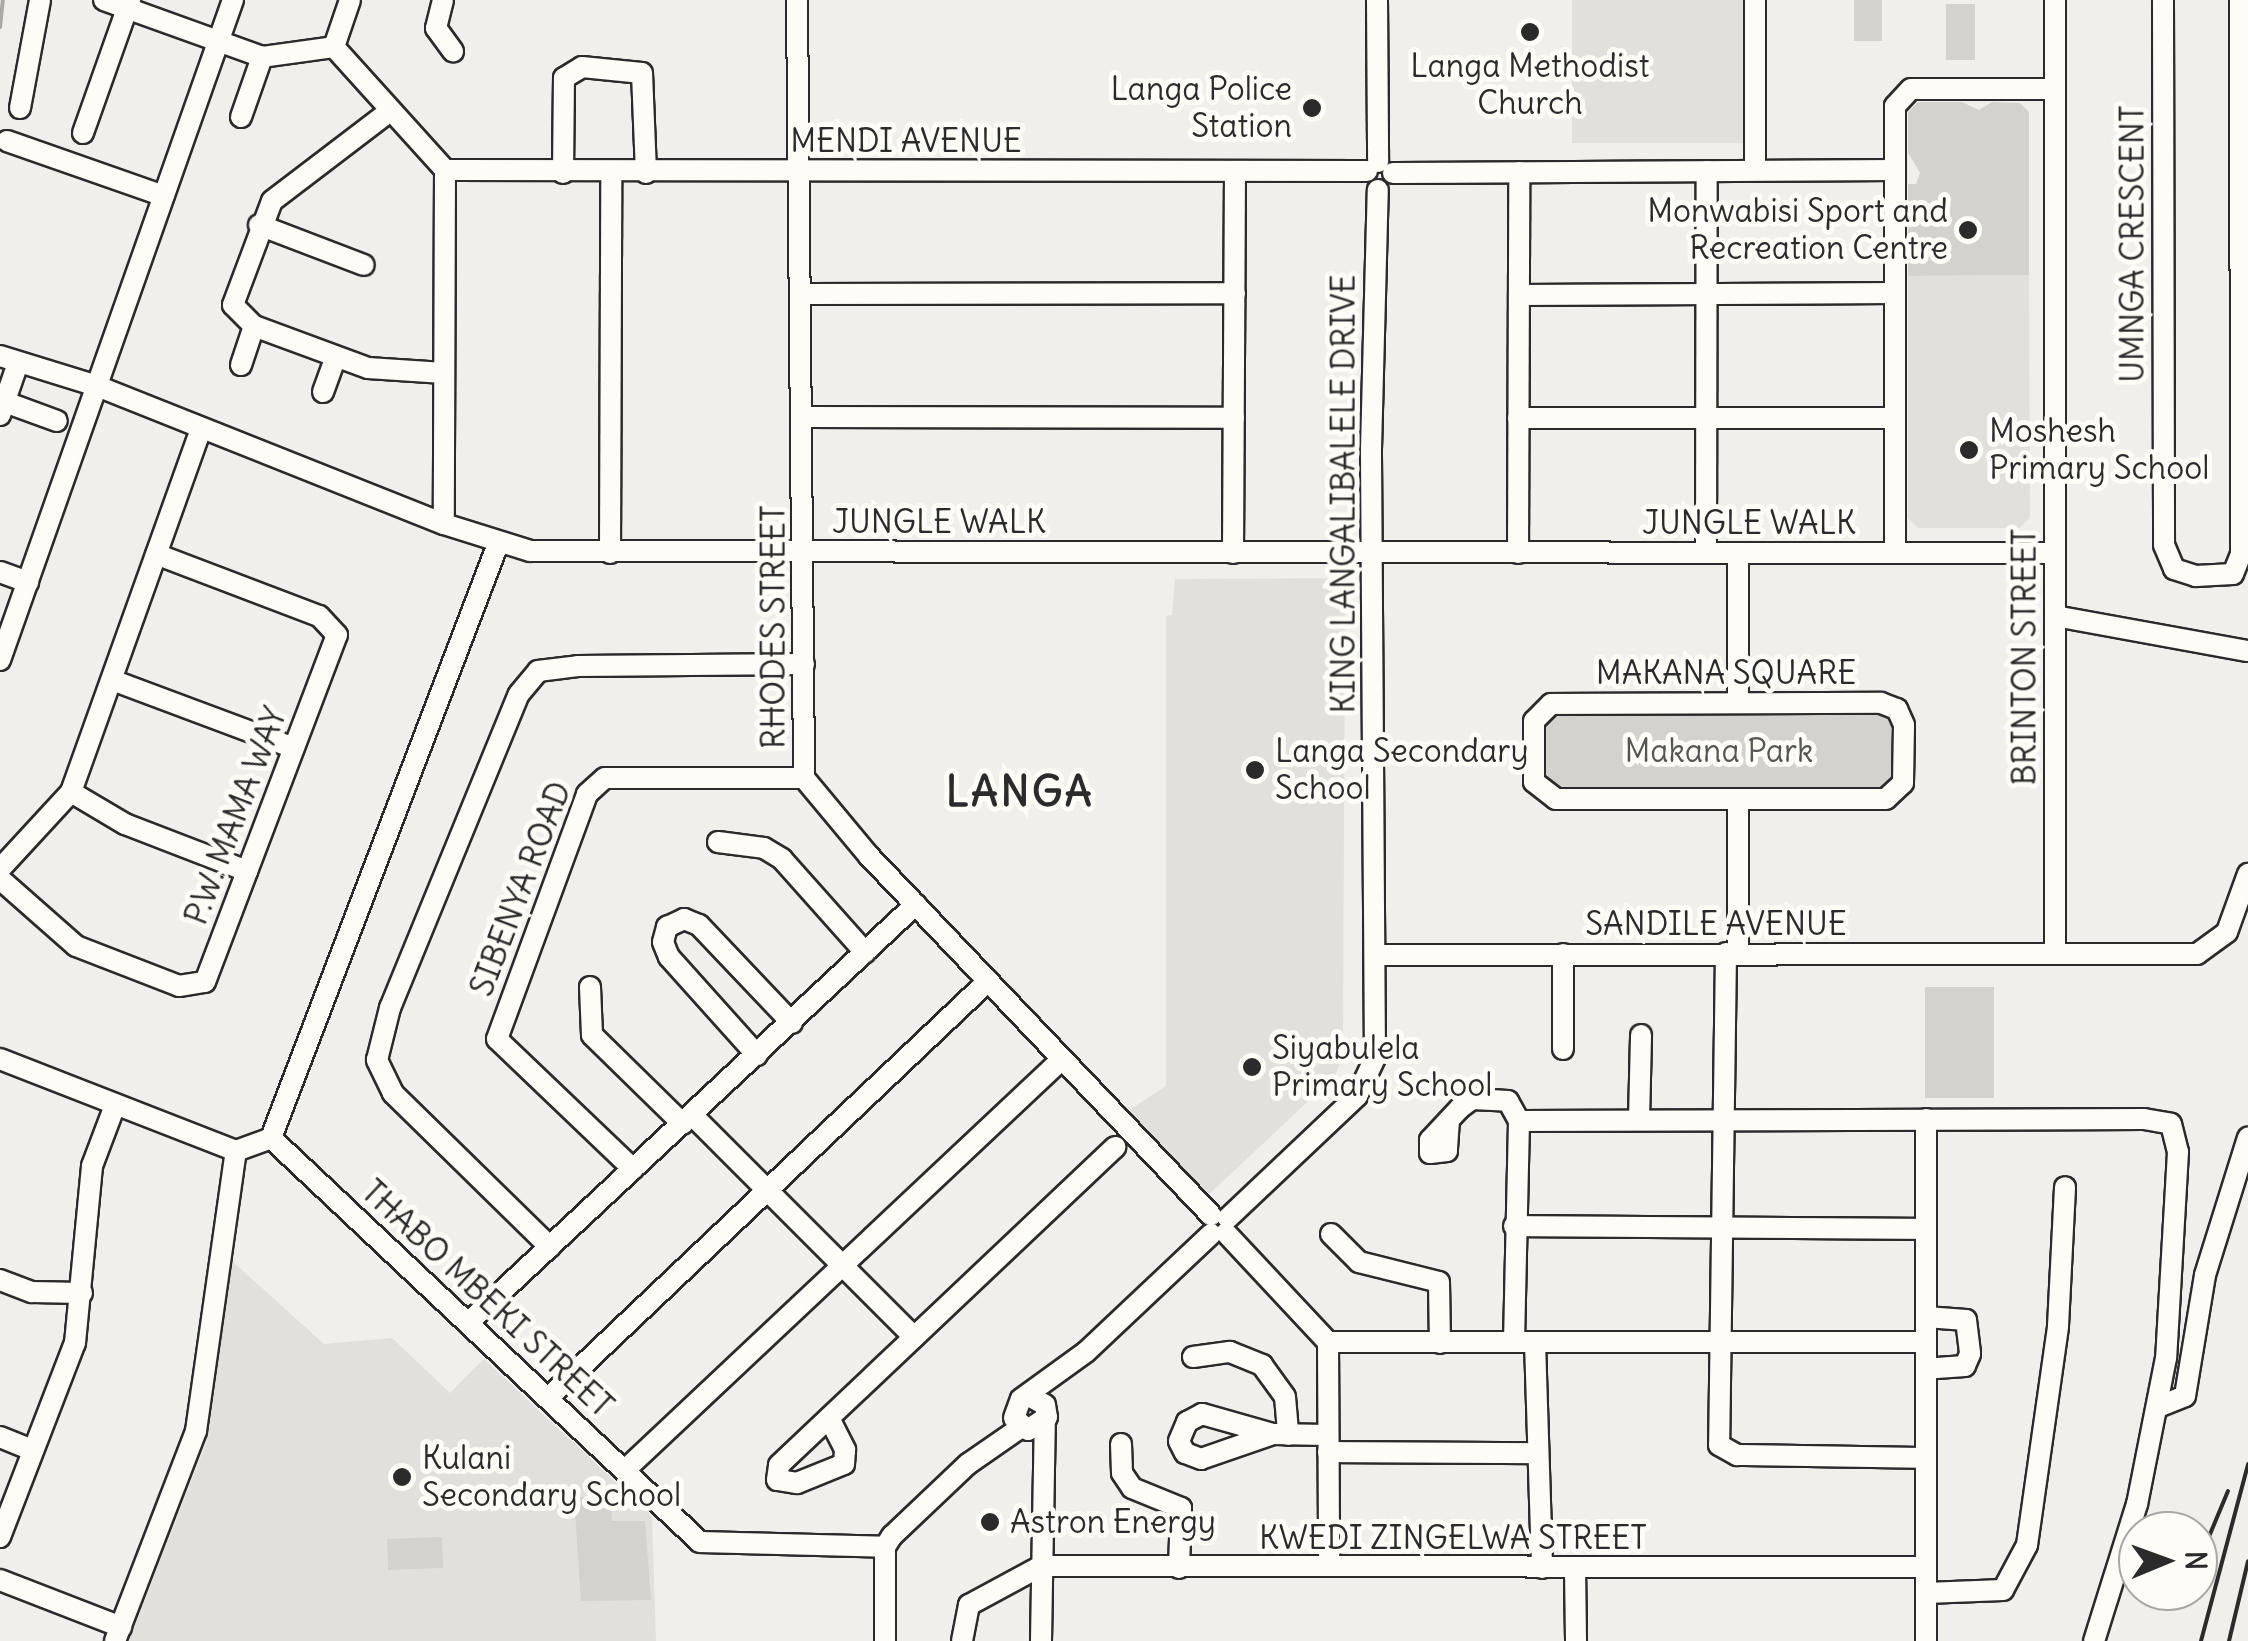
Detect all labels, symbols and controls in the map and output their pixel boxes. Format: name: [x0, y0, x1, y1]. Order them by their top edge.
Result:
marker: Langa Methodist Church: [1519, 21, 1541, 43]
place label: Langa Methodist Church: [1410, 48, 1650, 123]
place label: Langa Police Station: [1110, 71, 1292, 146]
marker: Langa Police Station: [1301, 97, 1323, 119]
street label: UMNGA CRESCENT: [2114, 105, 2152, 383]
street label: MENDI AVENUE: [790, 122, 1022, 160]
place label: Monwabisi Sport and Recreation Centre: [1647, 193, 1948, 268]
marker: Monwabisi Sport and Recreation Centre: [1957, 219, 1979, 241]
street label: KING LANGALIBALELE DRIVE: [1325, 274, 1363, 714]
place label: Moshesh Primary School: [1989, 413, 2209, 488]
marker: Moshesh Primary School: [1958, 439, 1980, 461]
street label: JUNGLE WALK: [832, 503, 1046, 541]
street label: JUNGLE WALK: [1642, 504, 1856, 542]
street label: RHODES STREET: [755, 505, 793, 749]
street label: BRINTON STREET: [2006, 529, 2044, 785]
street label: MAKANA SQUARE: [1596, 654, 1856, 692]
street label: P.W. MAMA WAY: [177, 702, 295, 930]
park label: Makana Park: [1625, 732, 1813, 770]
place label: Langa Secondary School: [1275, 733, 1529, 808]
marker: Langa Secondary School: [1244, 759, 1266, 781]
district label: LANGA: [946, 766, 1094, 816]
street label: SIBENYA ROAD: [463, 776, 579, 1002]
street label: SANDILE AVENUE: [1585, 905, 1847, 943]
place label: Siyabulela Primary School: [1272, 1030, 1492, 1105]
marker: Siyabulela Primary School: [1241, 1056, 1263, 1078]
street label: THABO MBEKI STREET: [353, 1173, 621, 1425]
place label: Kulani Secondary School: [422, 1440, 681, 1515]
marker: Kulani Secondary School: [391, 1466, 413, 1488]
place label: Astron Energy: [1010, 1503, 1216, 1541]
marker: Astron Energy: [979, 1511, 1001, 1533]
north arrow: [2118, 1511, 2218, 1611]
street label: KWEDI ZINGELWA STREET: [1259, 1519, 1647, 1557]
text: N: [2178, 1551, 2214, 1570]

